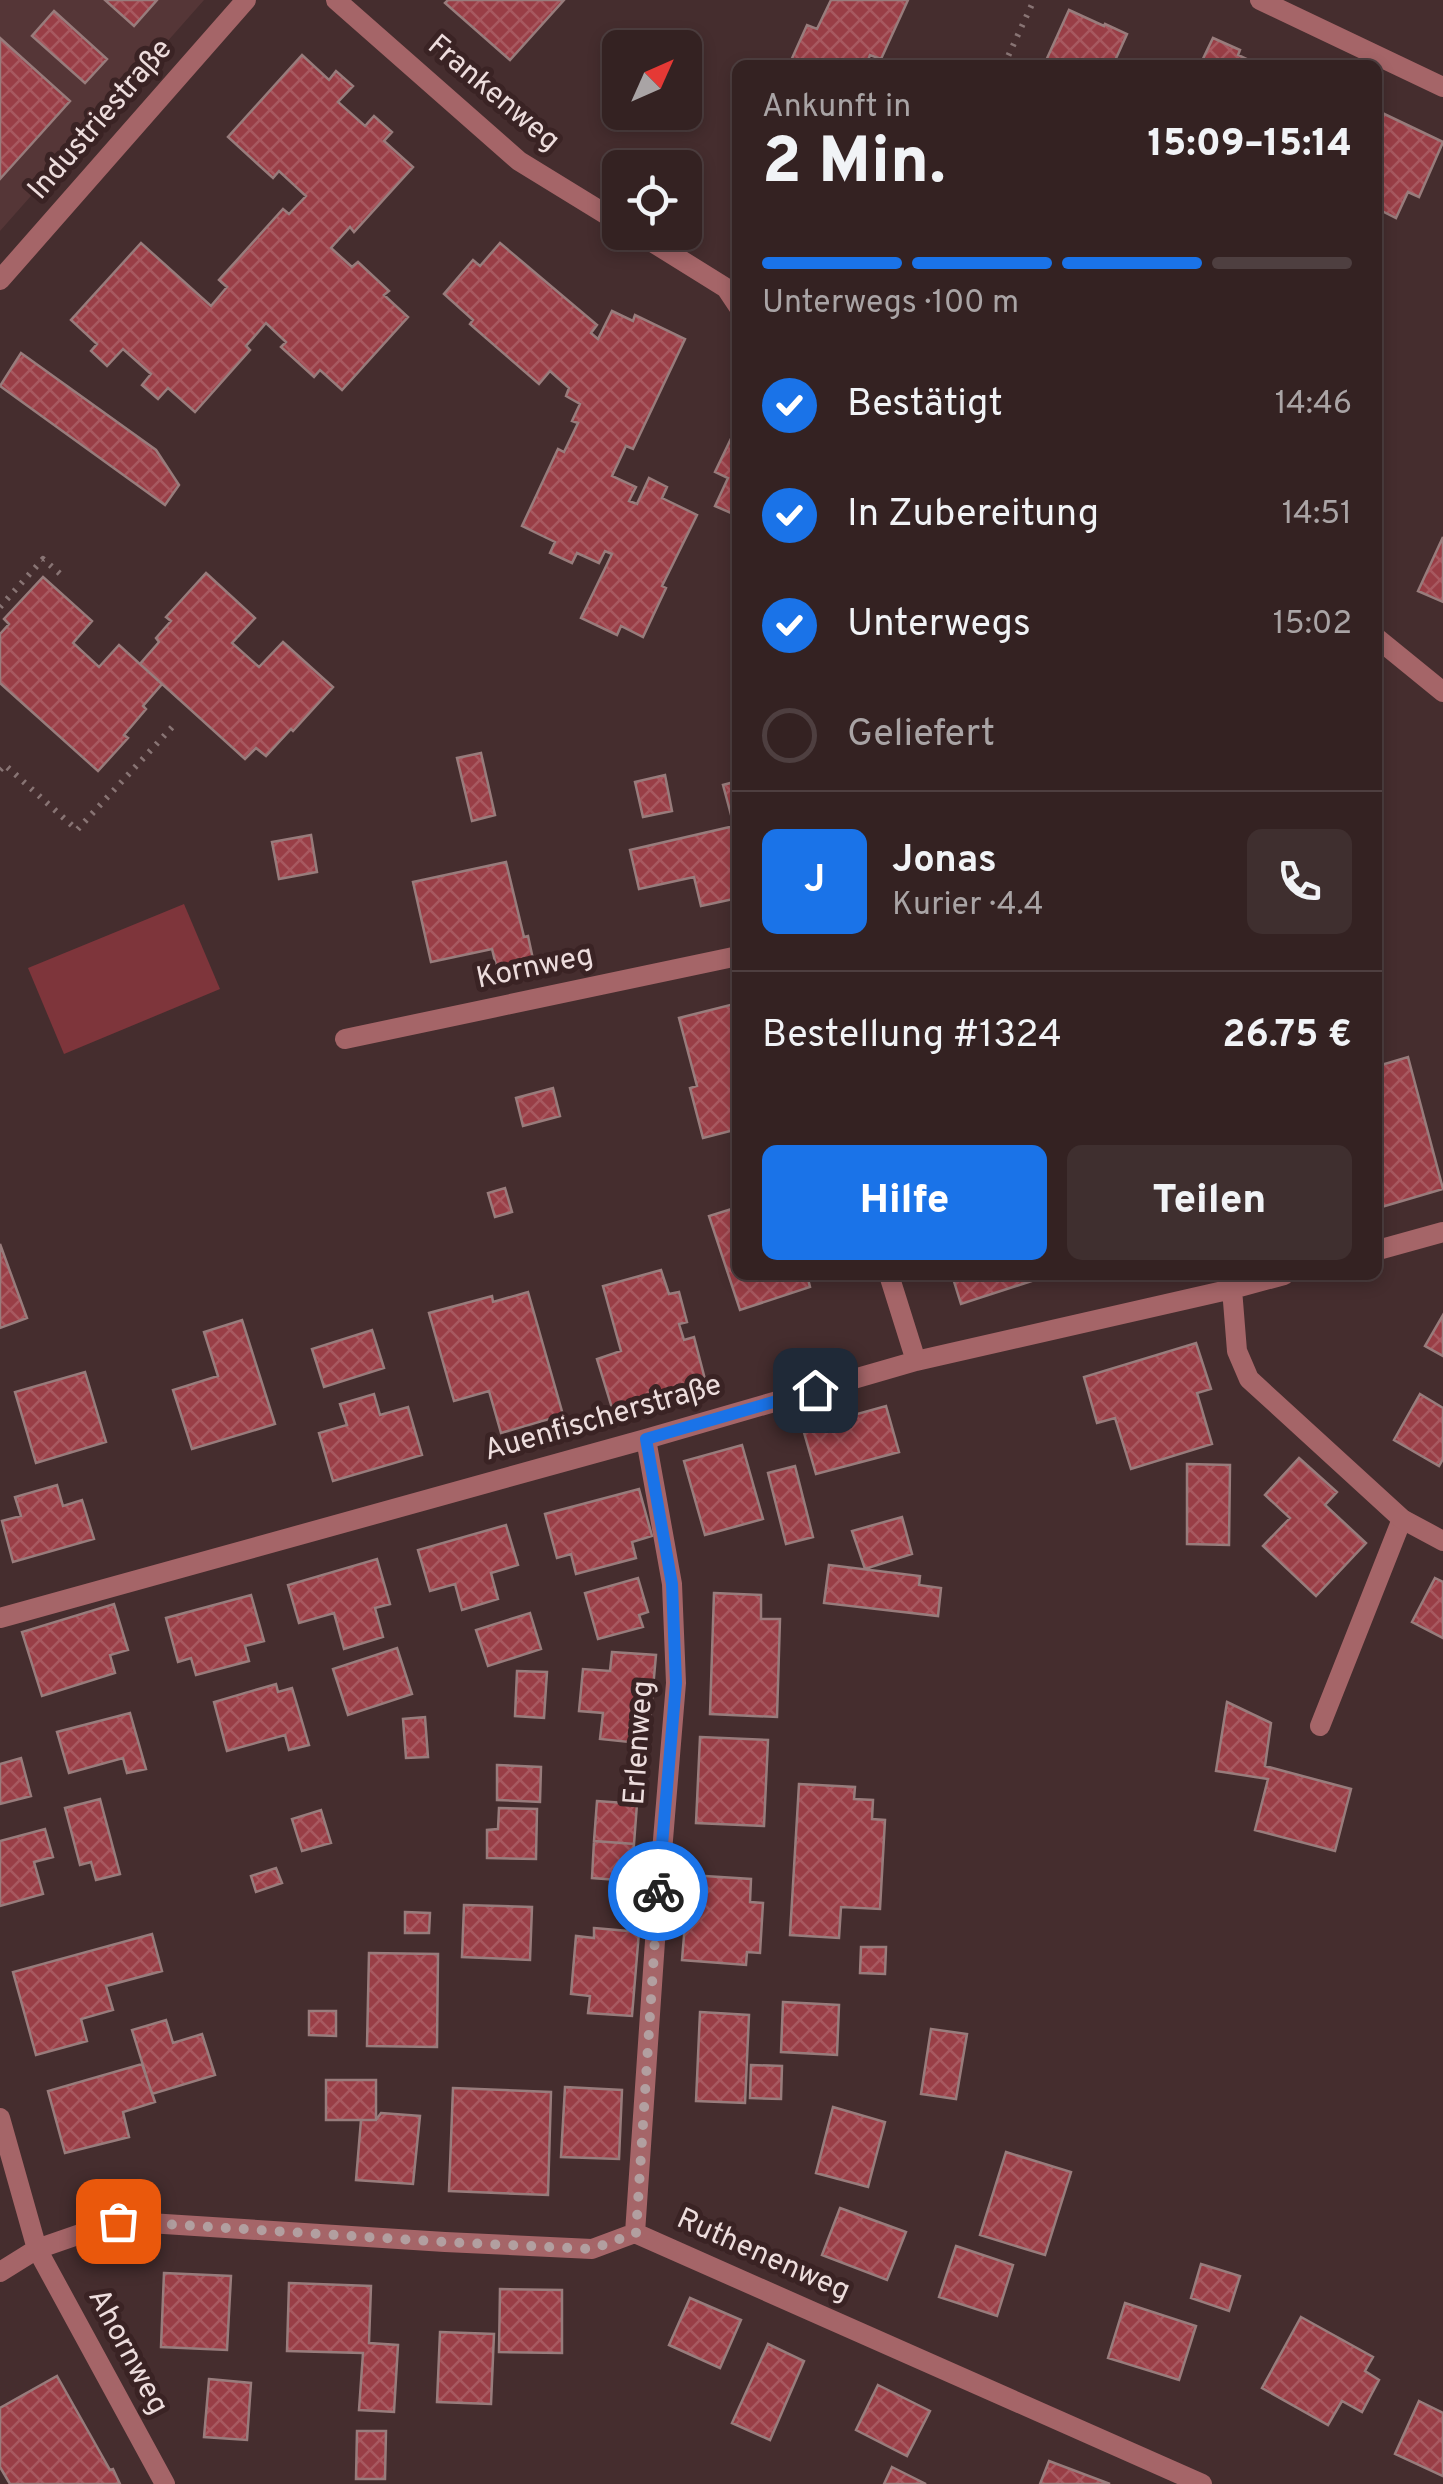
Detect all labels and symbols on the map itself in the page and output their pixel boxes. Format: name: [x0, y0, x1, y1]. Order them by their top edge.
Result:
street label: Frankenweg: [419, 28, 567, 160]
north arrow: [602, 30, 702, 130]
street label: Industriestraße: [21, 32, 181, 208]
street label: Kornweg: [473, 938, 597, 998]
pin: [773, 1348, 858, 1433]
street label: Auenfischerstraße: [480, 1367, 726, 1471]
street label: Erlenweg: [617, 1679, 663, 1807]
courier: [608, 1841, 708, 1941]
pin: [76, 2179, 161, 2264]
street label: Ruthenenweg: [671, 2201, 855, 2311]
street label: Ahornweg: [78, 2283, 176, 2421]

